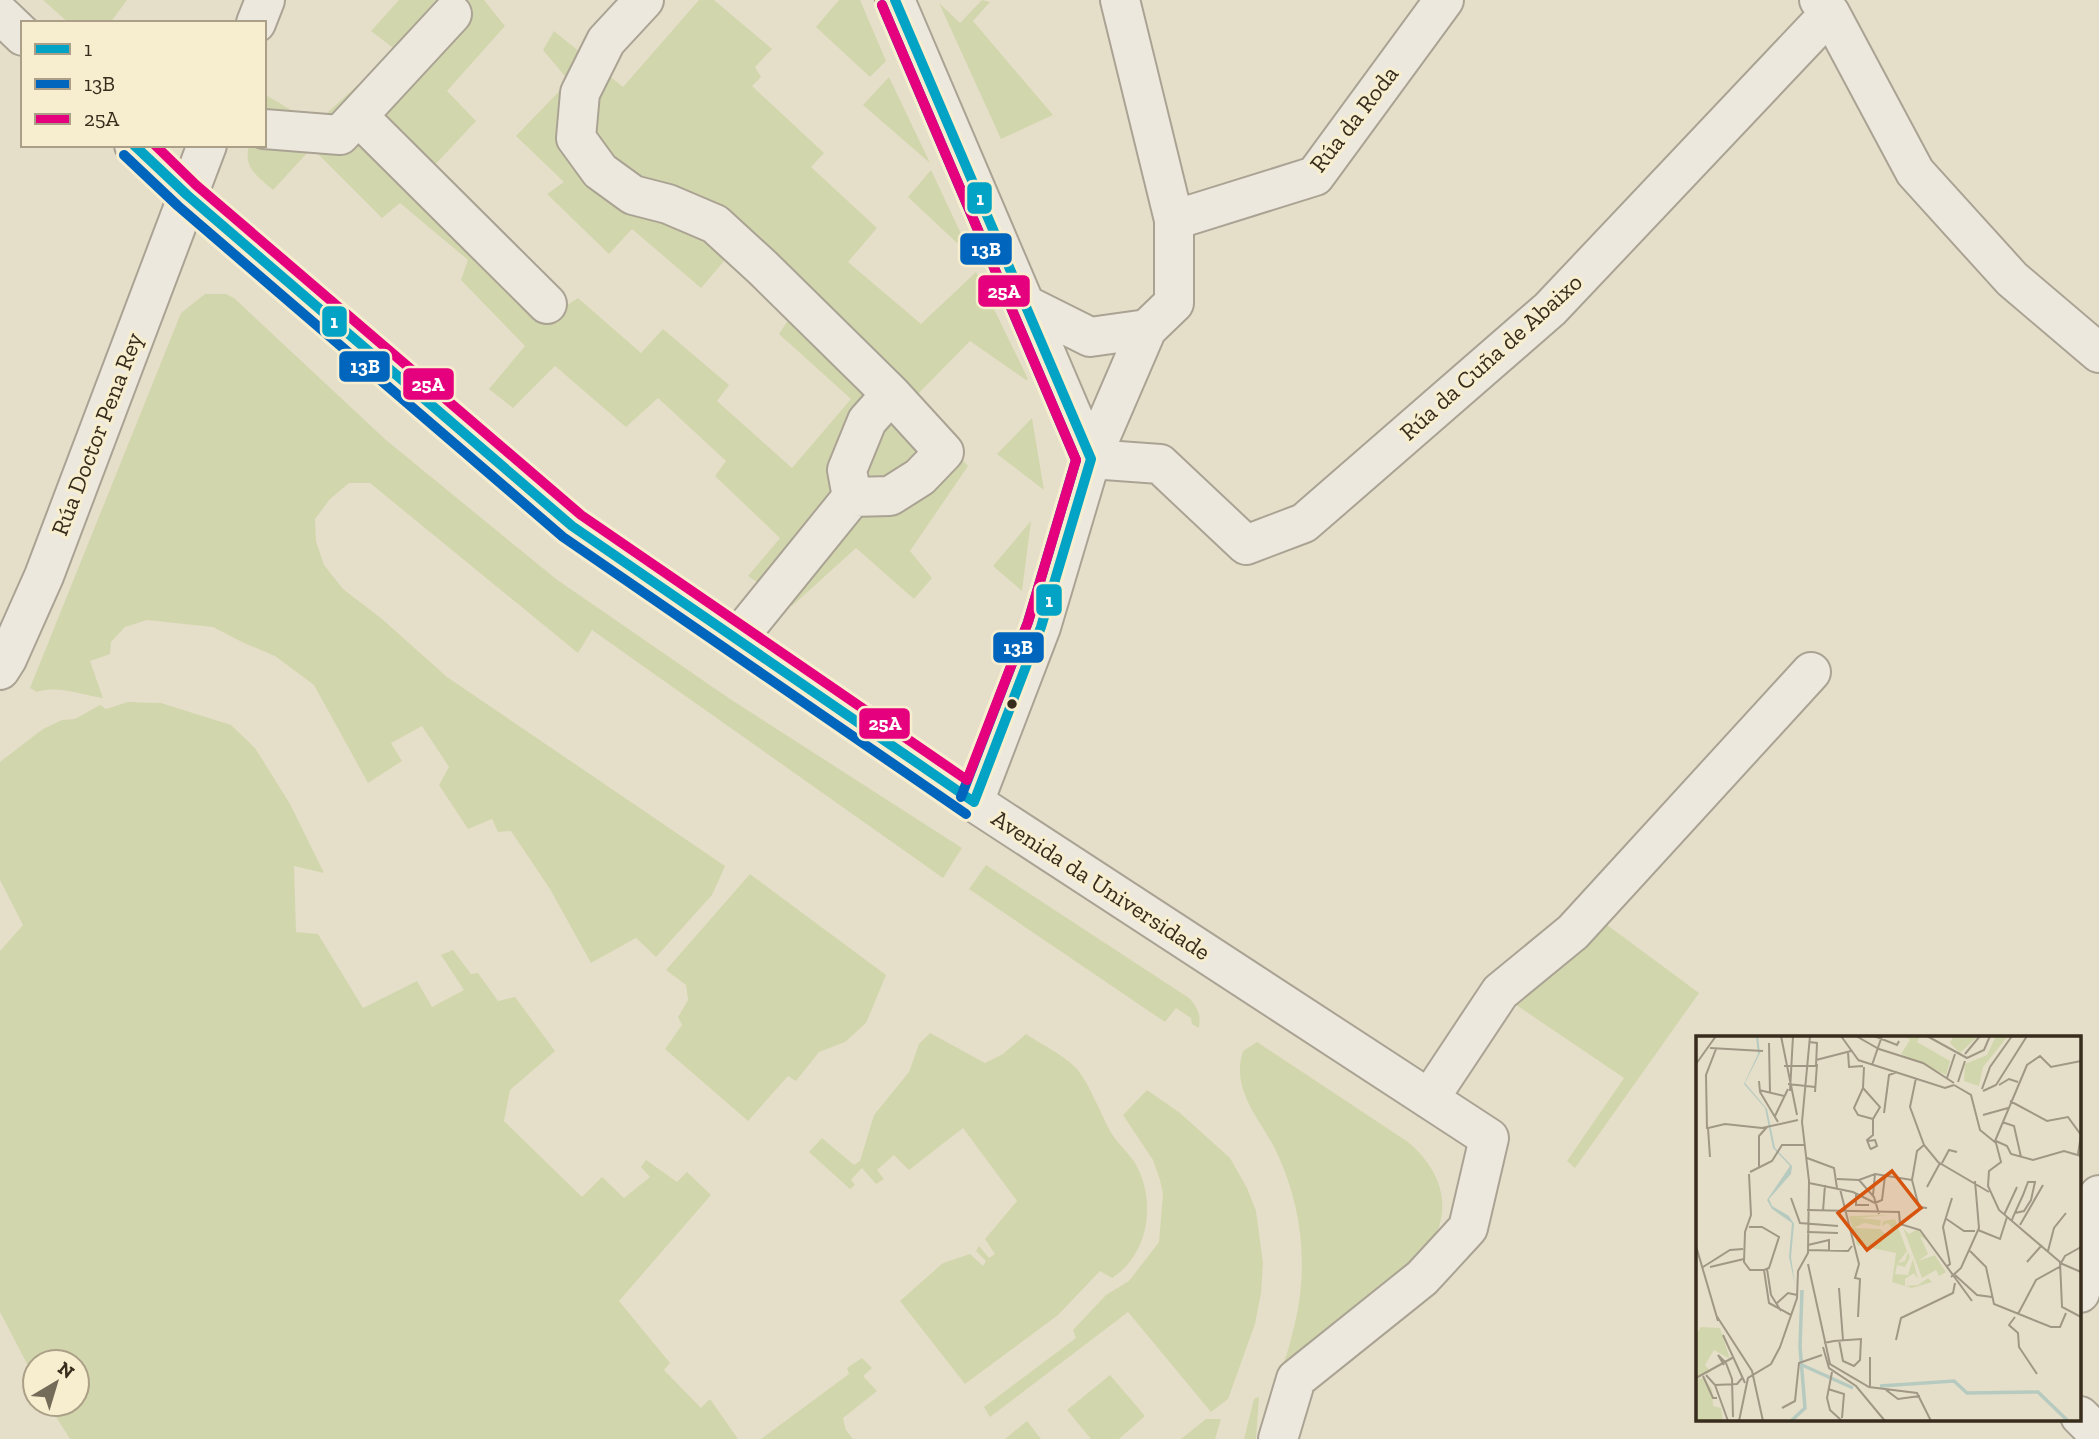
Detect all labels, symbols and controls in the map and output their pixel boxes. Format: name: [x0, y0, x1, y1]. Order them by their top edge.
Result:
legend: [21, 21, 266, 147]
text: 1: [84, 36, 92, 61]
street label: Rúa da Roda: [1303, 59, 1404, 178]
text: 13B: [84, 71, 115, 96]
text: 25A: [84, 106, 120, 131]
line badge: 1: [966, 181, 993, 215]
text: 1: [976, 187, 984, 210]
line badge: 13B: [959, 232, 1013, 266]
text: 13B: [971, 238, 1001, 261]
street label: Rúa da Cuña de Abaixo: [1393, 267, 1588, 446]
line badge: 25A: [977, 274, 1031, 308]
text: 25A: [987, 280, 1022, 303]
line badge: 1: [321, 305, 348, 338]
text: 1: [330, 310, 338, 333]
street label: Rúa Doctor Pena Rey: [44, 328, 149, 539]
line badge: 13B: [338, 350, 391, 383]
text: 13B: [350, 355, 380, 378]
line badge: 25A: [402, 367, 455, 401]
text: 25A: [411, 373, 446, 396]
line badge: 1: [1035, 583, 1063, 617]
text: 1: [1045, 589, 1053, 612]
line badge: 13B: [992, 631, 1045, 664]
text: 13B: [1003, 636, 1033, 659]
unlabelled marker: [1005, 697, 1019, 711]
line badge: 25A: [858, 707, 911, 740]
text: 25A: [868, 712, 903, 735]
street label: Avenida da Universidade: [986, 803, 1216, 966]
inset map: [1696, 1036, 2082, 1422]
north arrow: [21, 1348, 91, 1418]
text: N: [53, 1356, 79, 1384]

